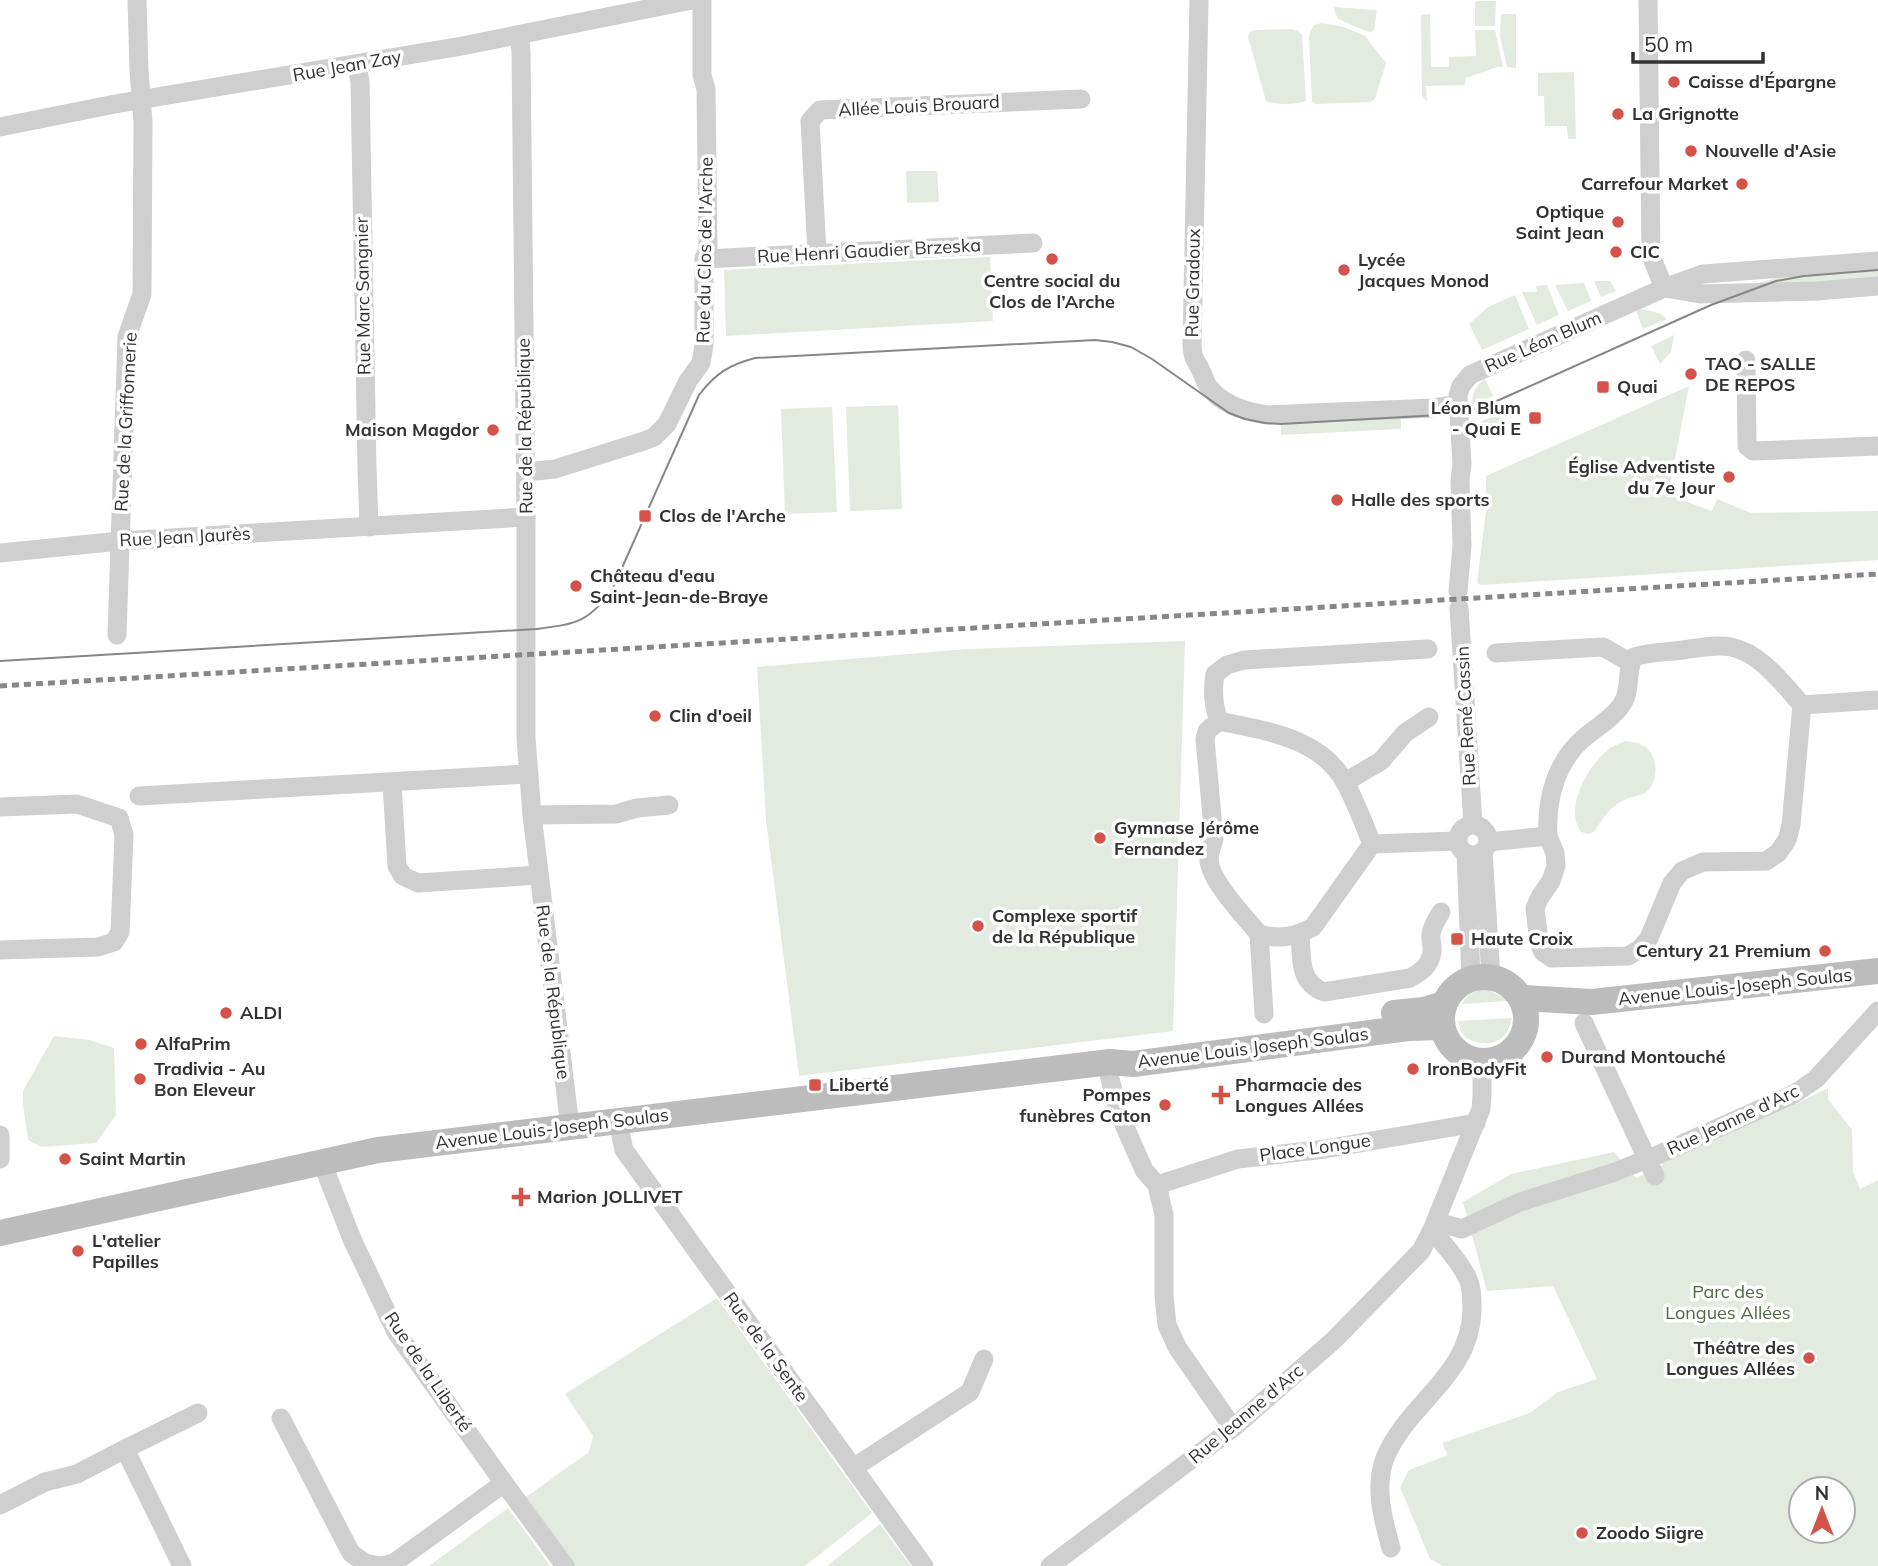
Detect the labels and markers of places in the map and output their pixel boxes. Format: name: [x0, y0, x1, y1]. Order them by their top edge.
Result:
place label: Caisse d'Épargne: [1688, 70, 1836, 93]
marker: Caisse d'Épargne: [1666, 74, 1682, 90]
place label: La Grignotte: [1632, 102, 1739, 125]
marker: La Grignotte: [1610, 106, 1626, 122]
place label: Nouvelle d'Asie: [1705, 139, 1836, 162]
marker: Nouvelle d'Asie: [1683, 143, 1699, 159]
place label: Carrefour Market: [1581, 172, 1728, 195]
marker: Carrefour Market: [1734, 176, 1750, 192]
place label: Optique Saint Jean: [1516, 200, 1604, 244]
marker: Optique Saint Jean: [1610, 214, 1626, 230]
place label: CIC: [1630, 240, 1660, 263]
marker: CIC: [1608, 244, 1624, 260]
place label: Lycée Jacques Monod: [1358, 248, 1489, 292]
marker: Centre social du Clos de l’Arche: [1044, 251, 1060, 267]
marker: Lycée Jacques Monod: [1336, 262, 1352, 278]
place label: Centre social du Clos de l’Arche: [983, 269, 1121, 313]
place label: TAO - SALLE DE REPOS: [1705, 352, 1816, 396]
marker: TAO - SALLE DE REPOS: [1683, 366, 1699, 382]
place label: Quai: [1617, 375, 1658, 398]
marker: Quai: [1595, 379, 1611, 395]
place label: Léon Blum - Quai E: [1431, 396, 1521, 440]
marker: Léon Blum - Quai E: [1527, 410, 1543, 426]
place label: Maison Magdor: [345, 418, 480, 441]
marker: Maison Magdor: [485, 422, 501, 438]
place label: Église Adventiste du 7e Jour: [1568, 455, 1716, 499]
marker: Église Adventiste du 7e Jour: [1721, 469, 1737, 485]
place label: Halle des sports: [1351, 488, 1490, 511]
marker: Halle des sports: [1329, 492, 1345, 508]
place label: Clos de l'Arche: [659, 504, 786, 527]
marker: Clos de l'Arche: [637, 508, 653, 524]
place label: Château d'eau Saint-Jean-de-Braye: [590, 564, 768, 608]
marker: Château d'eau Saint-Jean-de-Braye: [568, 578, 584, 594]
place label: Clin d'oeil: [669, 704, 752, 727]
marker: Clin d'oeil: [647, 708, 663, 724]
place label: Gymnase Jérôme Fernandez: [1114, 816, 1259, 860]
marker: Gymnase Jérôme Fernandez: [1092, 830, 1108, 846]
place label: Complexe sportif de la République: [992, 904, 1138, 948]
marker: Complexe sportif de la République: [970, 918, 986, 934]
place label: Haute Croix: [1471, 927, 1574, 950]
marker: Haute Croix: [1449, 931, 1465, 947]
place label: Century 21 Premium: [1636, 939, 1811, 962]
marker: Century 21 Premium: [1817, 943, 1833, 959]
place label: ALDI: [240, 1001, 282, 1024]
marker: ALDI: [218, 1005, 234, 1021]
place label: AlfaPrim: [155, 1032, 231, 1055]
marker: AlfaPrim: [133, 1036, 149, 1052]
place label: Durand Montouché: [1561, 1045, 1726, 1068]
marker: Durand Montouché: [1539, 1049, 1555, 1065]
place label: Tradivia - Au Bon Eleveur: [154, 1057, 265, 1101]
place label: IronBodyFit: [1427, 1057, 1527, 1080]
marker: IronBodyFit: [1405, 1061, 1421, 1077]
marker: Tradivia - Au Bon Eleveur: [132, 1071, 148, 1087]
place label: Liberté: [829, 1073, 889, 1096]
place label: Pharmacie des Longues Allées: [1235, 1073, 1364, 1117]
marker: Liberté: [807, 1077, 823, 1093]
place label: Pompes funèbres Caton: [1020, 1083, 1151, 1127]
marker: Pharmacie des Longues Allées: [1213, 1087, 1229, 1103]
marker: Pompes funèbres Caton: [1157, 1097, 1173, 1113]
place label: Saint Martin: [79, 1147, 186, 1170]
marker: Saint Martin: [57, 1151, 73, 1167]
place label: Marion JOLLIVET: [537, 1185, 683, 1208]
marker: Marion JOLLIVET: [511, 1187, 531, 1207]
place label: L'atelier Papilles: [92, 1229, 161, 1273]
marker: L'atelier Papilles: [70, 1243, 86, 1259]
place label: Théâtre des Longues Allées: [1666, 1336, 1795, 1380]
marker: Théâtre des Longues Allées: [1801, 1350, 1817, 1366]
place label: Zoodo Siigre: [1596, 1521, 1704, 1544]
marker: Zoodo Siigre: [1574, 1525, 1590, 1541]

